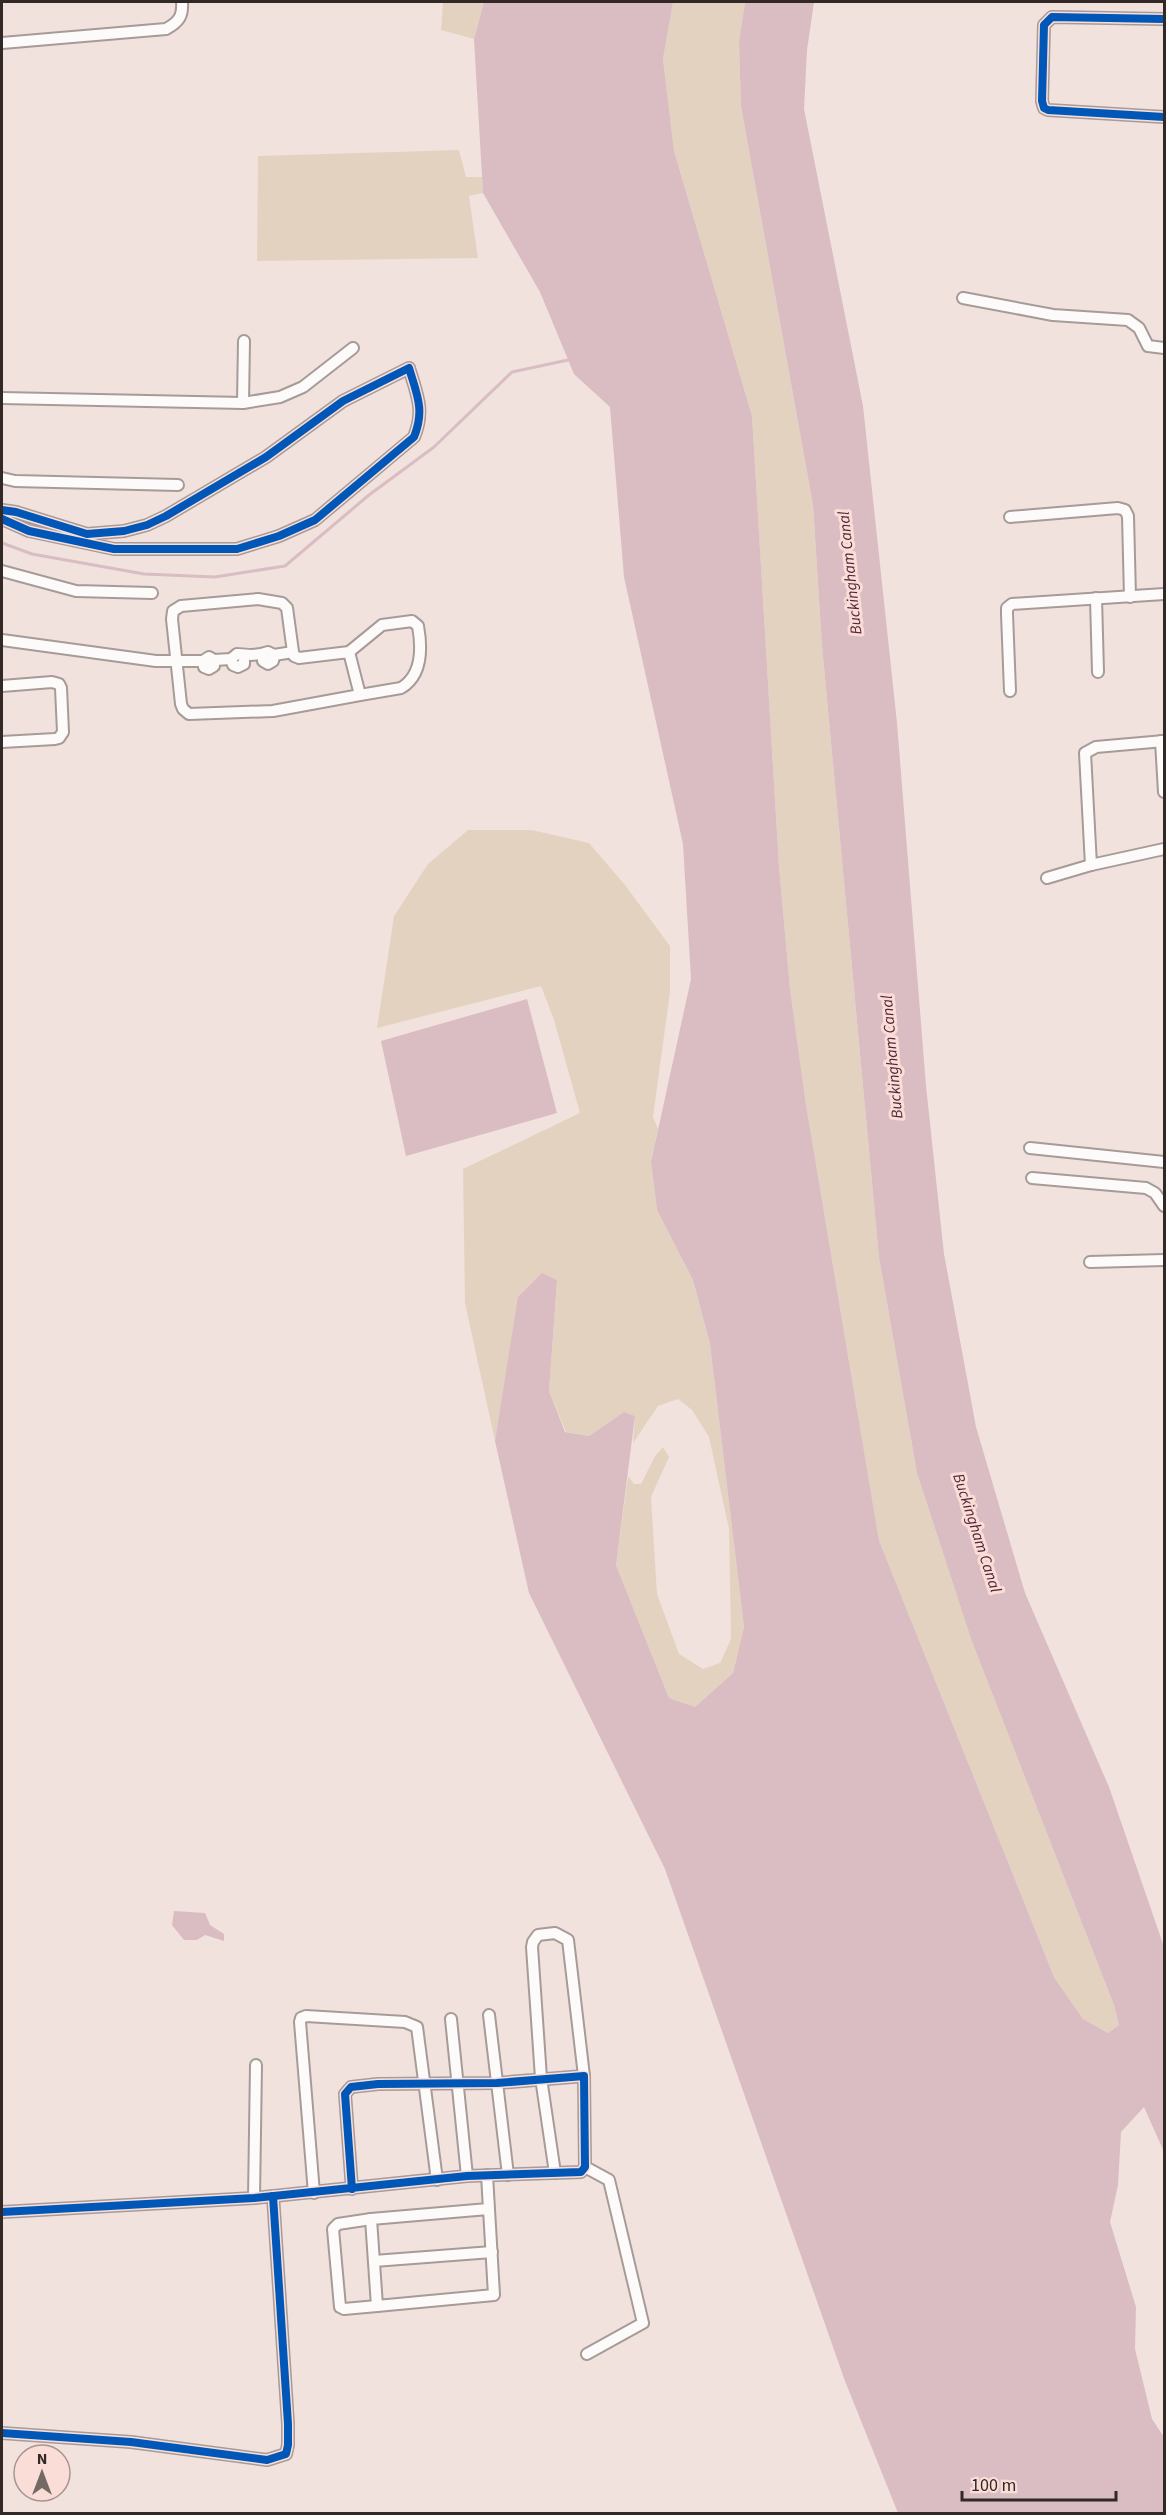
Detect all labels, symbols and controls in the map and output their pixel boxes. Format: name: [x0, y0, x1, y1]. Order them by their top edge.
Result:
water label: Buckingham Canal: [833, 510, 867, 636]
water label: Buckingham Canal: [876, 994, 908, 1120]
water label: Buckingham Canal: [947, 1471, 1007, 1595]
north arrow: [12, 2443, 72, 2503]
text: N: [37, 2448, 47, 2470]
scale bar: [962, 2464, 1116, 2502]
text: 100 m: [971, 2473, 1016, 2498]

